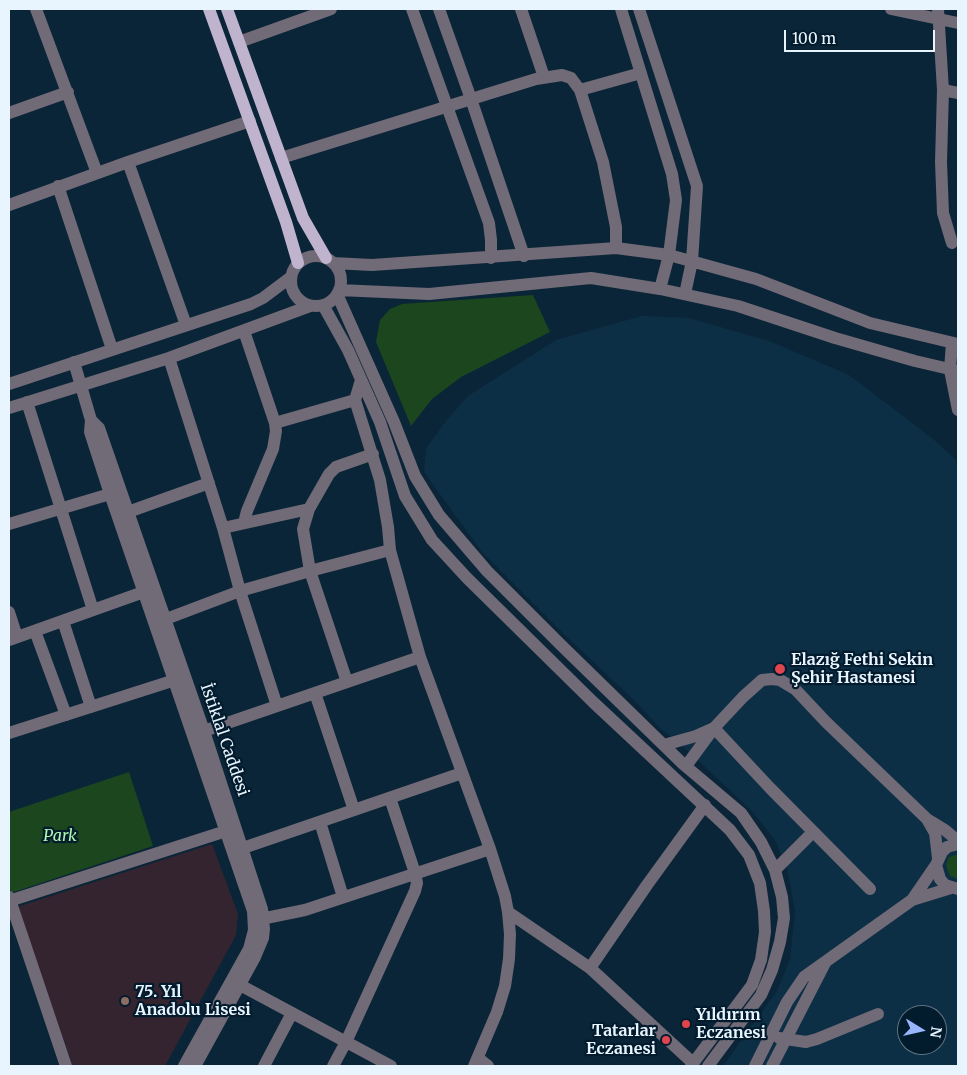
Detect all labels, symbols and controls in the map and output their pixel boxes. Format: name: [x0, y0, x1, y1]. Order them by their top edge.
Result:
scale bar: [787, 20, 938, 52]
text: 100 m: [792, 29, 836, 48]
place label: Elazığ Fethi Sekin Şehir Hastanesi: [791, 650, 933, 688]
marker: Elazığ Fethi Sekin Şehir Hastanesi: [773, 662, 787, 676]
street label: İstiklal Caddesi: [196, 681, 252, 799]
park label: Park: [43, 826, 77, 846]
place label: 75. Yıl Anadolu Lisesi: [135, 982, 251, 1020]
marker: 75. Yıl Anadolu Lisesi: [119, 995, 131, 1007]
place label: Yıldırım Eczanesi: [696, 1005, 766, 1043]
north arrow: [897, 1005, 947, 1055]
marker: Yıldırım Eczanesi: [680, 1018, 692, 1030]
place label: Tatarlar Eczanesi: [586, 1021, 656, 1059]
text: N: [926, 1025, 946, 1039]
marker: Tatarlar Eczanesi: [660, 1034, 672, 1046]

